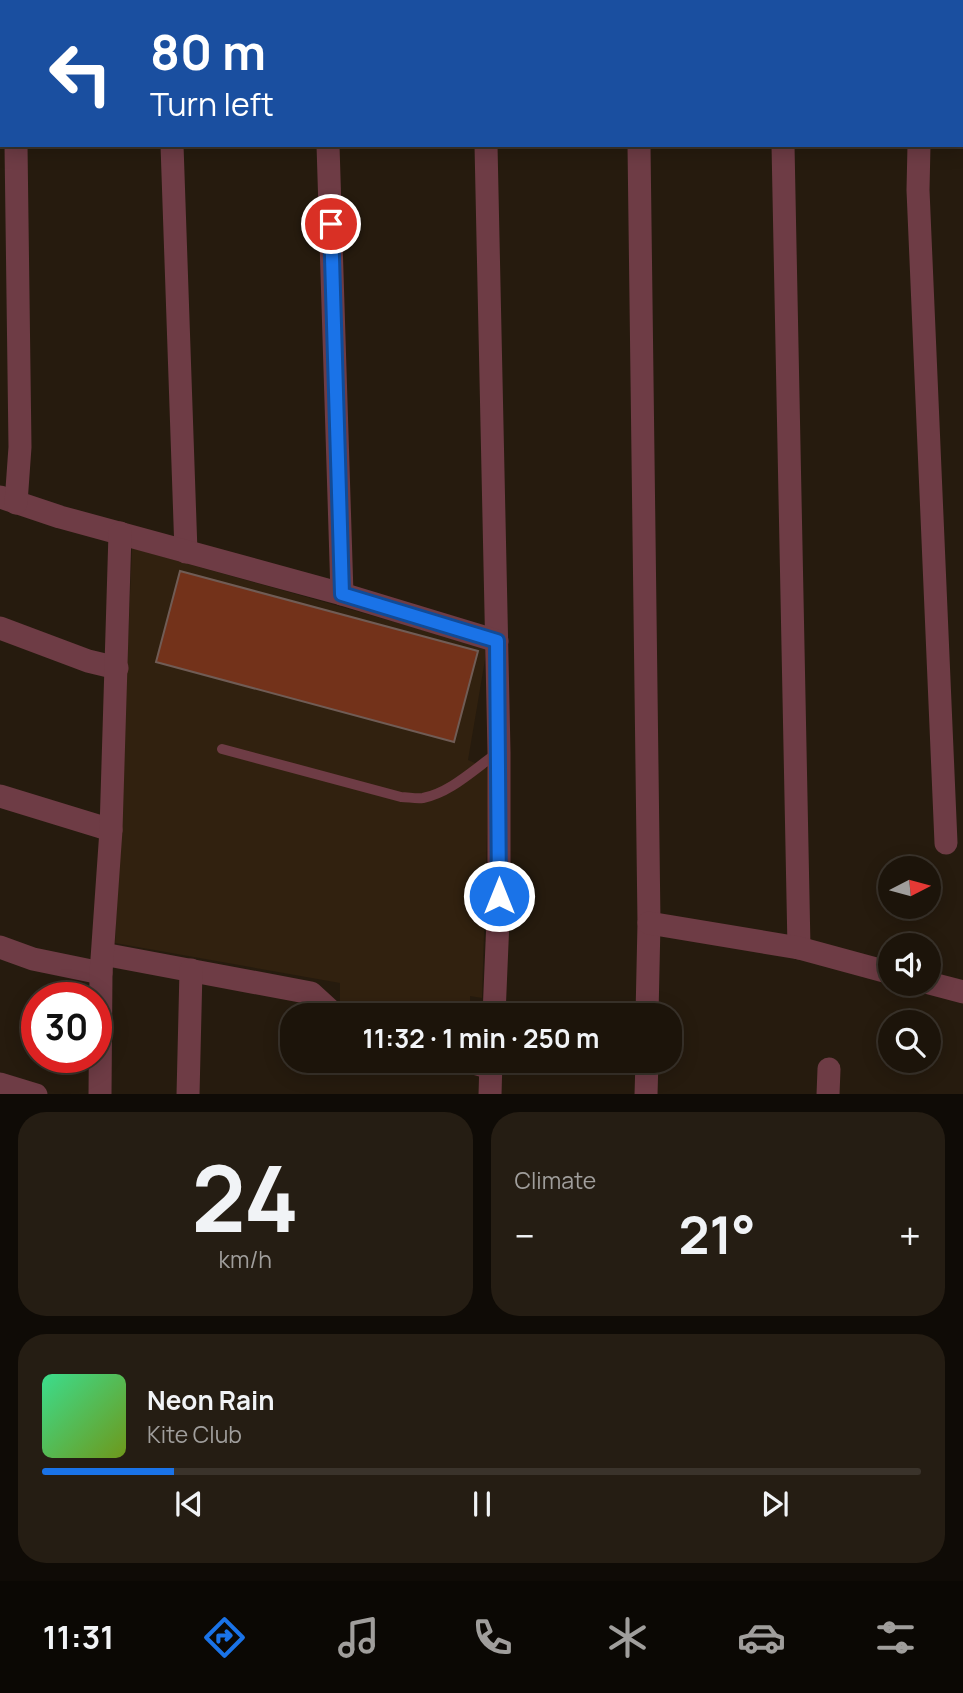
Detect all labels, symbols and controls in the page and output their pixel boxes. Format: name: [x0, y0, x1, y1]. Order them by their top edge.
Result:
text: 80 m: [150, 18, 266, 85]
icon: left: [35, 28, 126, 119]
text: Turn left: [150, 82, 274, 126]
pin: [301, 194, 361, 254]
icon: arrive: [312, 205, 350, 243]
north arrow: [878, 856, 942, 919]
map controls: [878, 856, 941, 1073]
position arrow: [462, 859, 536, 933]
button: sound: [878, 933, 941, 996]
speed limit sign: 30: [21, 982, 112, 1073]
button: search: [878, 1010, 941, 1073]
text: 11:32 · 1 min · 250 m: [363, 1020, 599, 1056]
text: 24: [191, 1135, 299, 1259]
text: Climate: [515, 1164, 596, 1196]
text: 21°: [678, 1199, 756, 1270]
text: −: [515, 1209, 535, 1261]
text: +: [899, 1209, 921, 1261]
text: km/h: [219, 1243, 272, 1275]
text: Neon Rain: [147, 1382, 275, 1418]
text: Kite Club: [147, 1418, 242, 1450]
icon: previous: [170, 1485, 208, 1523]
icon: pause: [463, 1485, 501, 1523]
icon: next: [756, 1485, 794, 1523]
icon: directions: [200, 1613, 249, 1662]
icon: music: [334, 1613, 383, 1662]
icon: phone: [468, 1613, 517, 1662]
icon: climate: [603, 1613, 652, 1662]
icon: car: [737, 1613, 786, 1662]
icon: filters: [871, 1613, 920, 1662]
text: 11:31: [43, 1615, 114, 1659]

